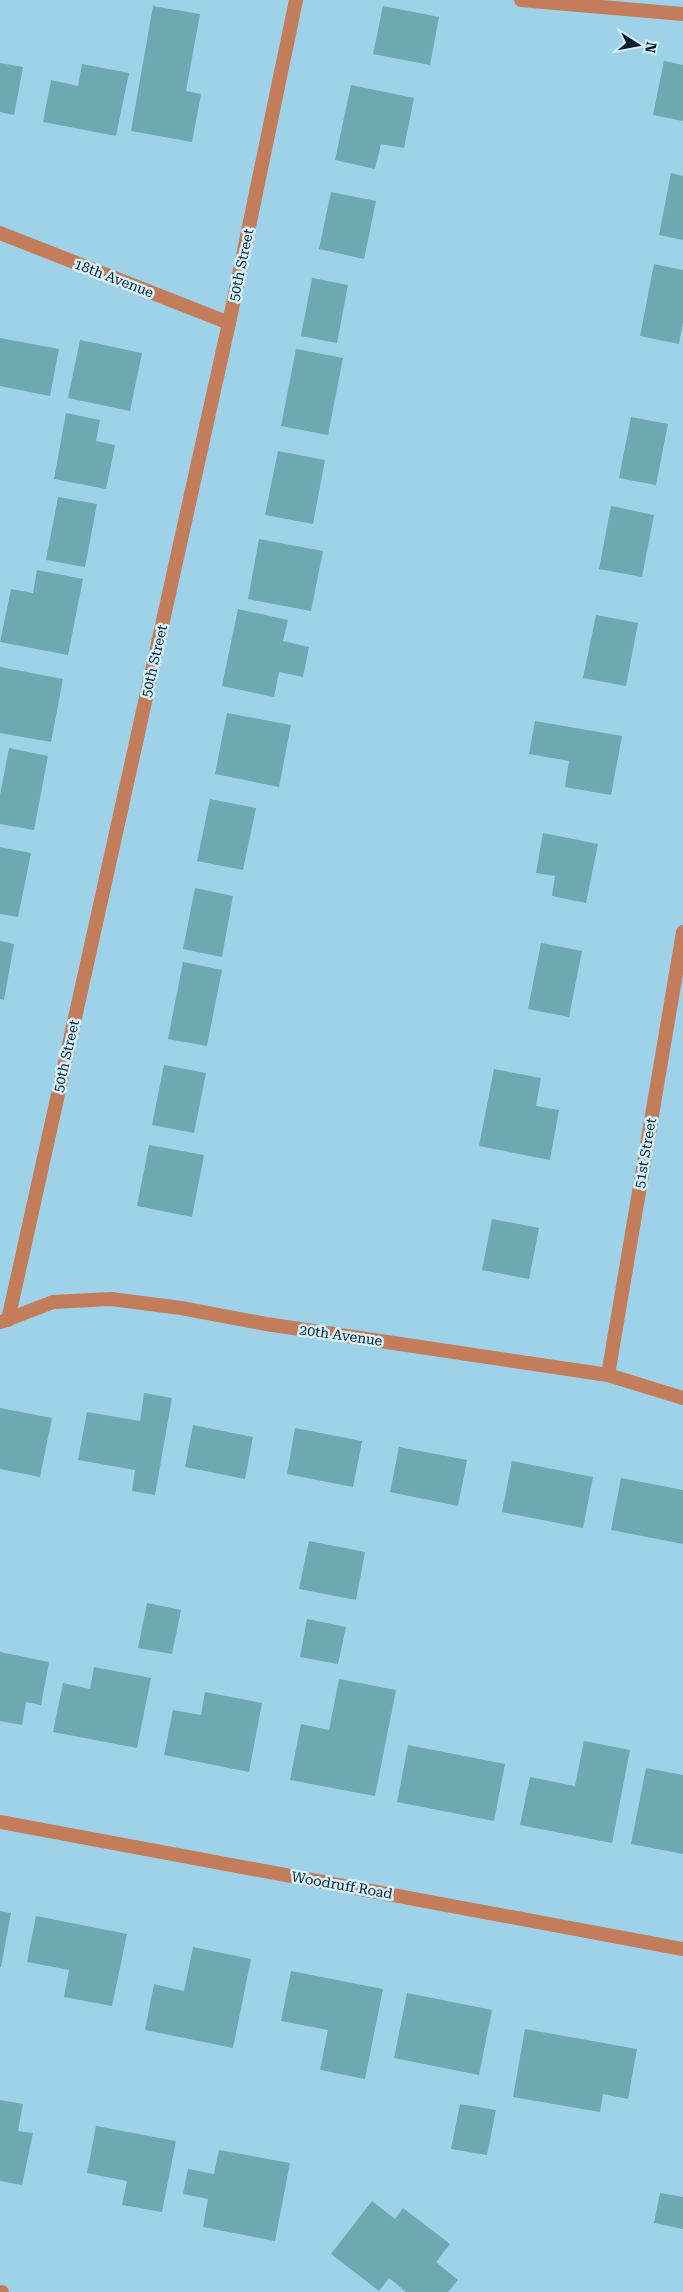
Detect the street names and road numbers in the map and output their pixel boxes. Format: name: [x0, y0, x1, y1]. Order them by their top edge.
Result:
street label: 50th Street: [226, 227, 256, 303]
street label: 18th Avenue: [72, 256, 156, 301]
street label: 50th Street: [138, 623, 170, 699]
street label: 50th Street: [50, 1018, 82, 1094]
street label: 51st Street: [631, 1117, 659, 1189]
street label: 20th Avenue: [298, 1321, 384, 1349]
street label: Woodruff Road: [290, 1868, 394, 1902]

